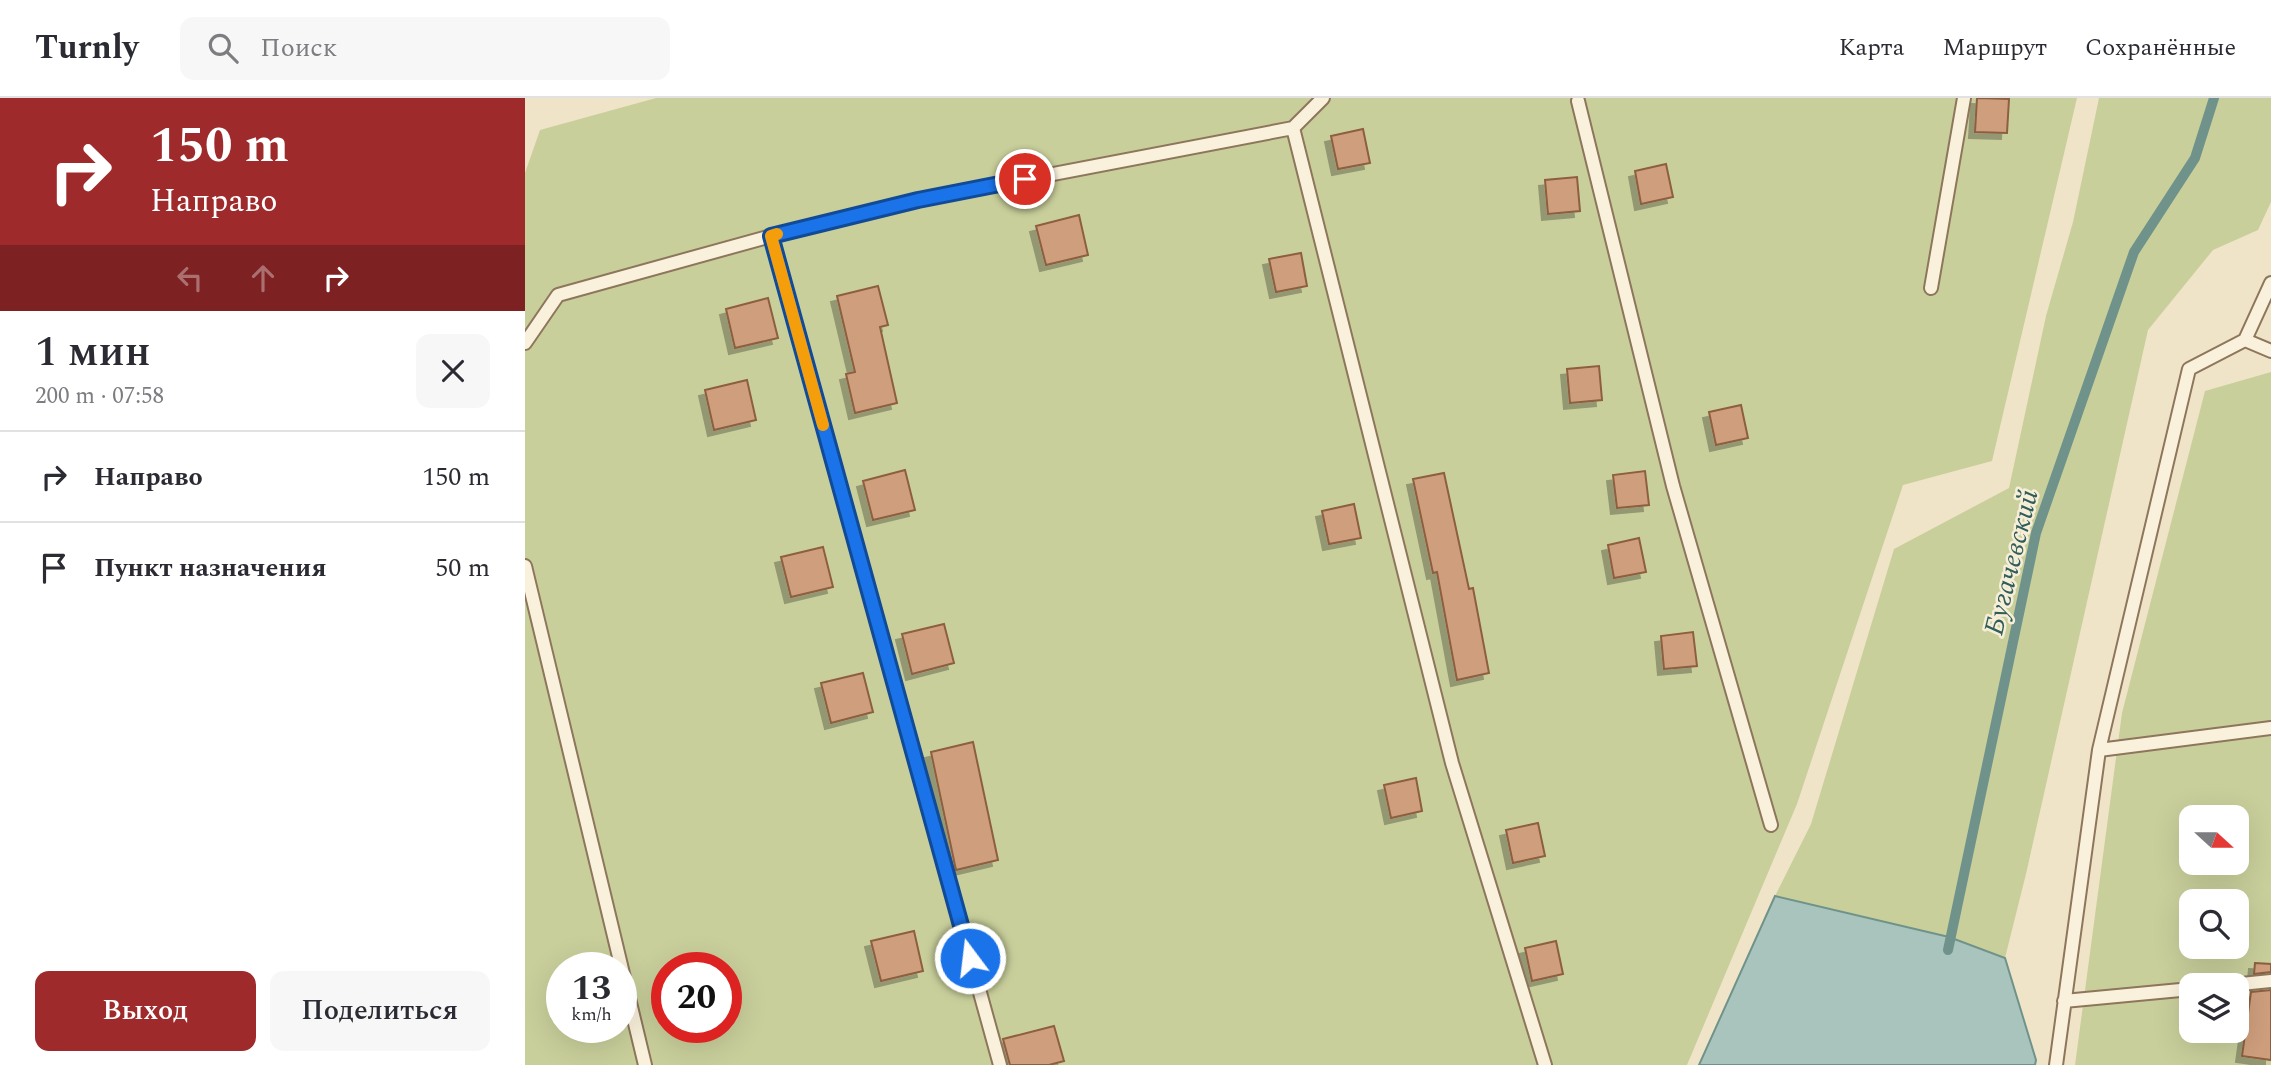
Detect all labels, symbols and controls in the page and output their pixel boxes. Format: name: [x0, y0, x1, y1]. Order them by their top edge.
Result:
search box: [180, 17, 670, 80]
text: Turnly: [35, 23, 138, 73]
text: Поиск: [260, 28, 337, 68]
icon: search: [204, 29, 242, 67]
text: Карта: [1839, 30, 1904, 66]
text: Маршрут: [1942, 30, 2047, 66]
text: Сохранённые: [2085, 30, 2236, 66]
text: 150 m: [150, 109, 289, 184]
icon: right: [35, 126, 126, 217]
pin: [995, 149, 1055, 209]
icon: arrive: [1006, 160, 1044, 198]
text: Направо: [150, 177, 277, 226]
icon: left: [171, 259, 209, 297]
icon: ahead: [244, 259, 282, 297]
icon: right: [317, 259, 355, 297]
text: 1 мин: [35, 321, 150, 384]
button: close: [416, 334, 490, 408]
text: 200 m · 07:58: [35, 379, 164, 414]
text: Направо: [94, 457, 203, 497]
text: 150 m: [422, 457, 490, 497]
icon: right: [35, 458, 73, 496]
water label: Бугачевский: [1973, 485, 2050, 640]
text: Пункт назначения: [94, 548, 327, 588]
text: 50 m: [435, 548, 490, 588]
icon: arrive: [35, 549, 73, 587]
north arrow: [2179, 805, 2249, 875]
map controls: [2179, 805, 2249, 1043]
button: search: [2179, 889, 2249, 959]
position arrow: [933, 921, 1007, 995]
speed limit sign: 20: [651, 952, 742, 1043]
text: 13: [572, 962, 611, 1015]
button: Выход: [35, 971, 256, 1051]
button: Поделиться: [270, 971, 490, 1051]
button: layers: [2179, 973, 2249, 1043]
text: km/h: [571, 1001, 612, 1028]

